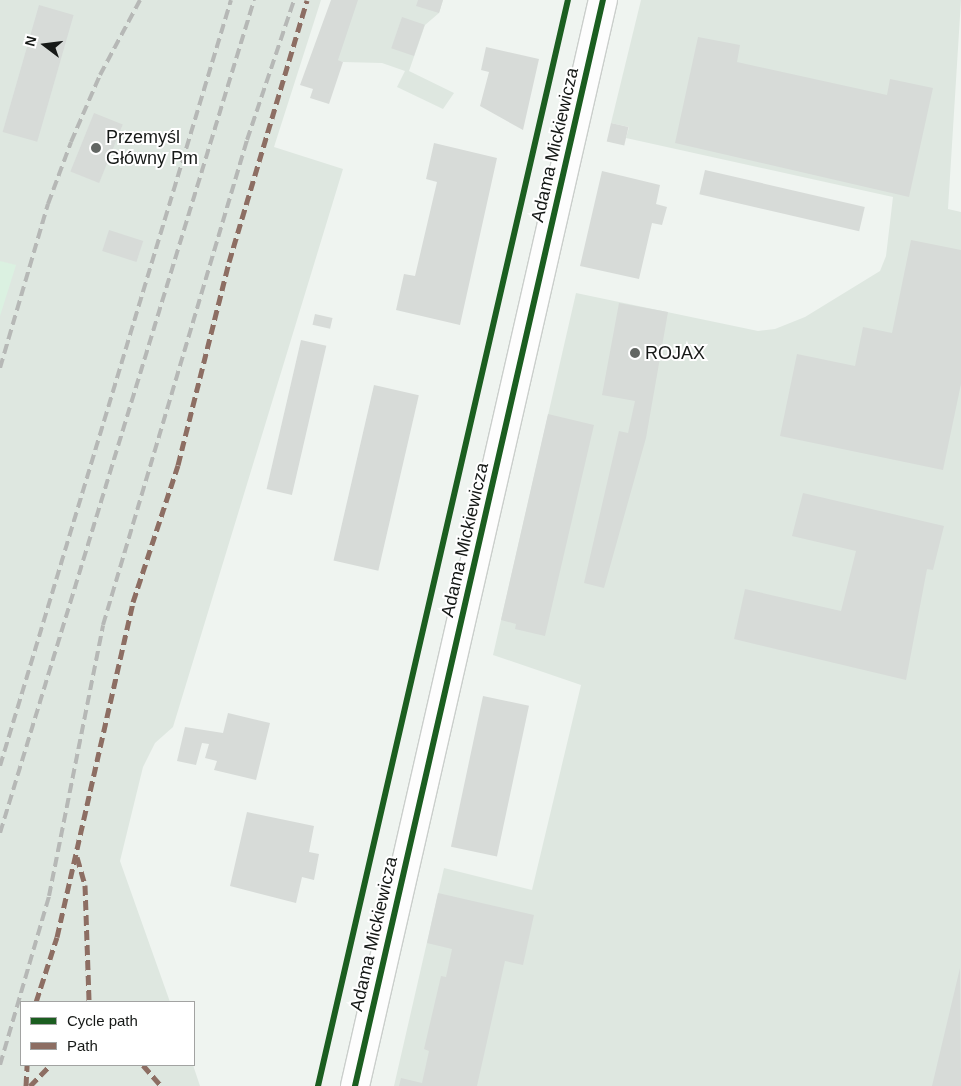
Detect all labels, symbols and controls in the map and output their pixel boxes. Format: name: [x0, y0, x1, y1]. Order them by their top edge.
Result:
north arrow: [20, 20, 70, 70]
text: N: [21, 34, 40, 48]
street label: Adama Mickiewicza: [527, 66, 583, 224]
place label: Przemyśl Główny Pm: [106, 127, 198, 170]
marker: Przemyśl Główny Pm: [90, 142, 102, 154]
place label: ROJAX: [645, 342, 705, 364]
marker: ROJAX: [629, 347, 641, 359]
street label: Adama Mickiewicza: [437, 461, 493, 619]
street label: Adama Mickiewicza: [346, 855, 402, 1013]
legend: [20, 1001, 195, 1066]
text: Cycle path: [67, 1012, 138, 1029]
text: Path: [67, 1037, 98, 1054]

